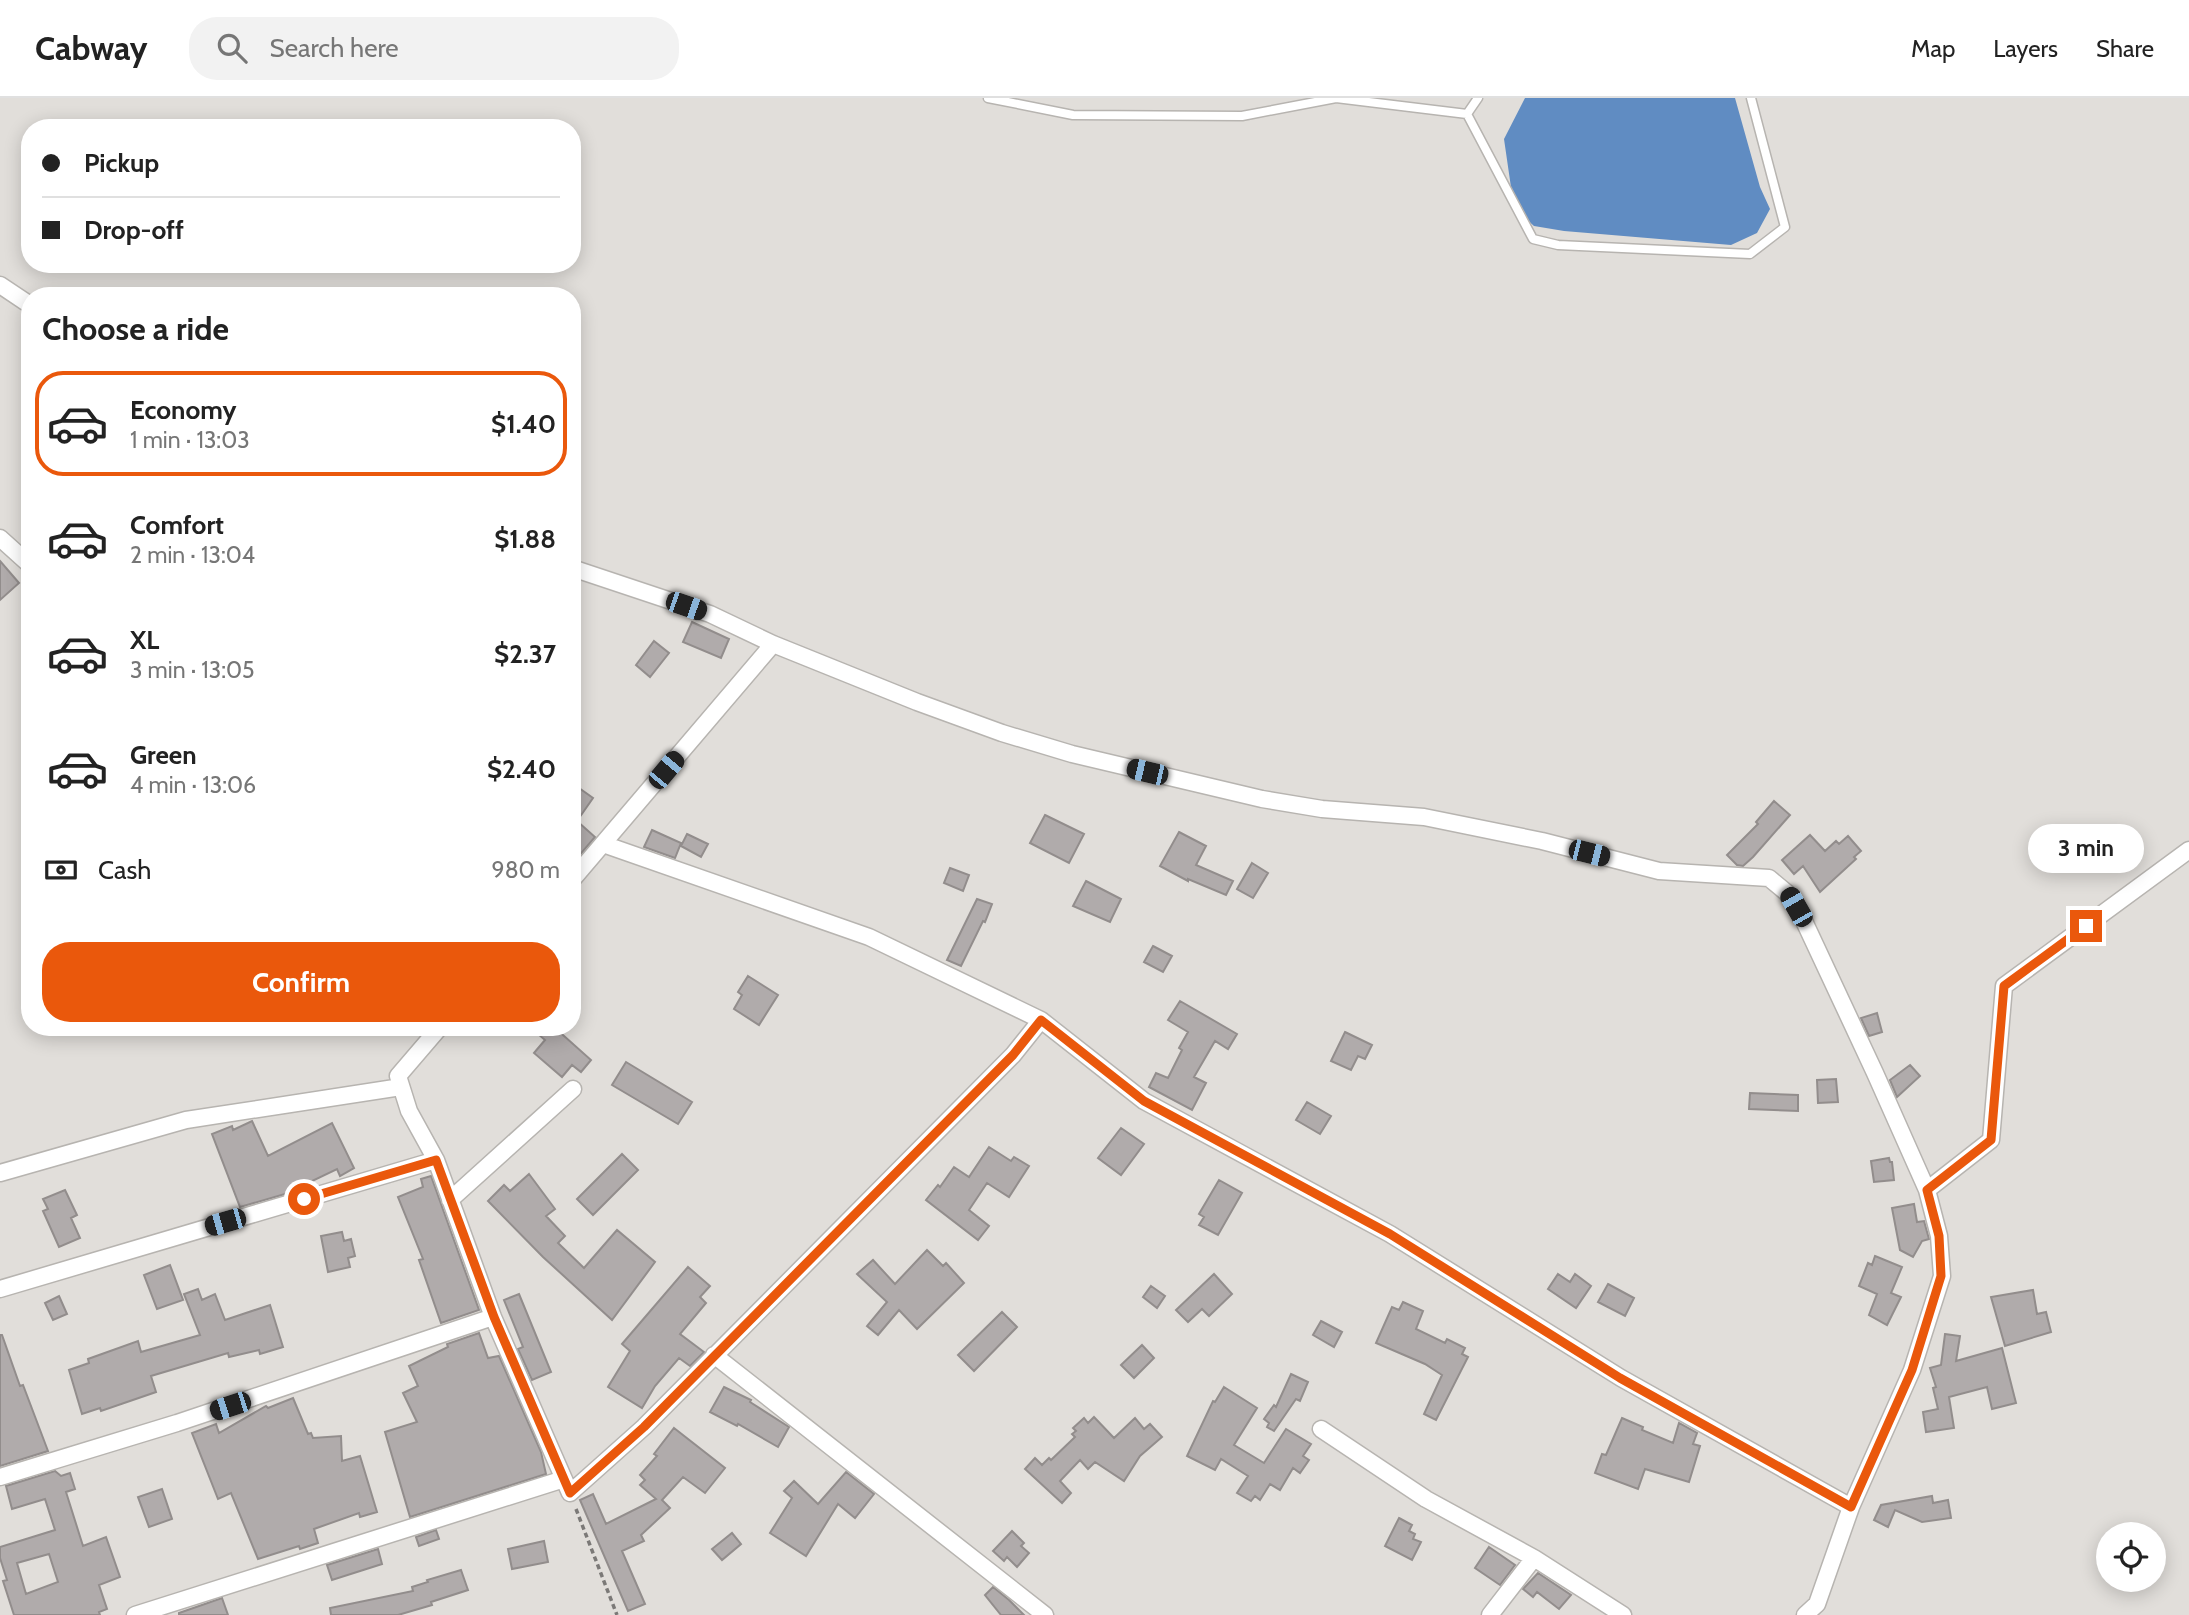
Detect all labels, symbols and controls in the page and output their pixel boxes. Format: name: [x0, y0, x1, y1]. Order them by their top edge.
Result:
search box: [189, 17, 679, 80]
text: Cabway: [35, 28, 147, 68]
icon: search: [213, 29, 251, 67]
text: Search here: [269, 32, 399, 64]
text: Map: [1911, 34, 1955, 63]
text: Layers: [1993, 34, 2058, 63]
text: Share: [2096, 34, 2154, 63]
text: Pickup: [84, 147, 159, 179]
text: Drop-off: [84, 214, 184, 246]
text: Choose a ride: [42, 309, 229, 348]
icon: car: [46, 392, 109, 455]
text: Economy: [130, 394, 236, 426]
text: $1.40: [491, 408, 556, 440]
text: 1 min · 13:03: [130, 426, 250, 454]
icon: car: [46, 507, 109, 570]
text: Comfort: [130, 509, 224, 541]
text: $1.88: [494, 523, 556, 555]
text: 2 min · 13:04: [130, 541, 255, 569]
car: [663, 589, 710, 623]
icon: car: [46, 622, 109, 685]
text: XL: [130, 624, 159, 656]
text: $2.37: [494, 638, 556, 670]
text: 3 min · 13:05: [130, 656, 255, 684]
icon: car: [46, 737, 109, 800]
text: Green: [130, 739, 197, 771]
car: [645, 747, 688, 793]
text: $2.40: [487, 753, 556, 785]
car: [1125, 757, 1170, 787]
text: 4 min · 13:06: [130, 771, 256, 799]
callout: 3 min: [2028, 824, 2144, 874]
text: 3 min: [2058, 834, 2114, 862]
car: [1567, 838, 1612, 868]
icon: cash: [42, 851, 80, 889]
text: Cash: [98, 854, 151, 886]
text: 980 m: [492, 856, 560, 884]
car: [1777, 884, 1816, 930]
route end: [2070, 910, 2102, 942]
button: Confirm: [42, 942, 560, 1022]
route start: [288, 1183, 320, 1215]
car: [202, 1206, 249, 1238]
car: [207, 1390, 254, 1422]
map controls: [2096, 1522, 2166, 1592]
button: locate: [2096, 1522, 2166, 1592]

